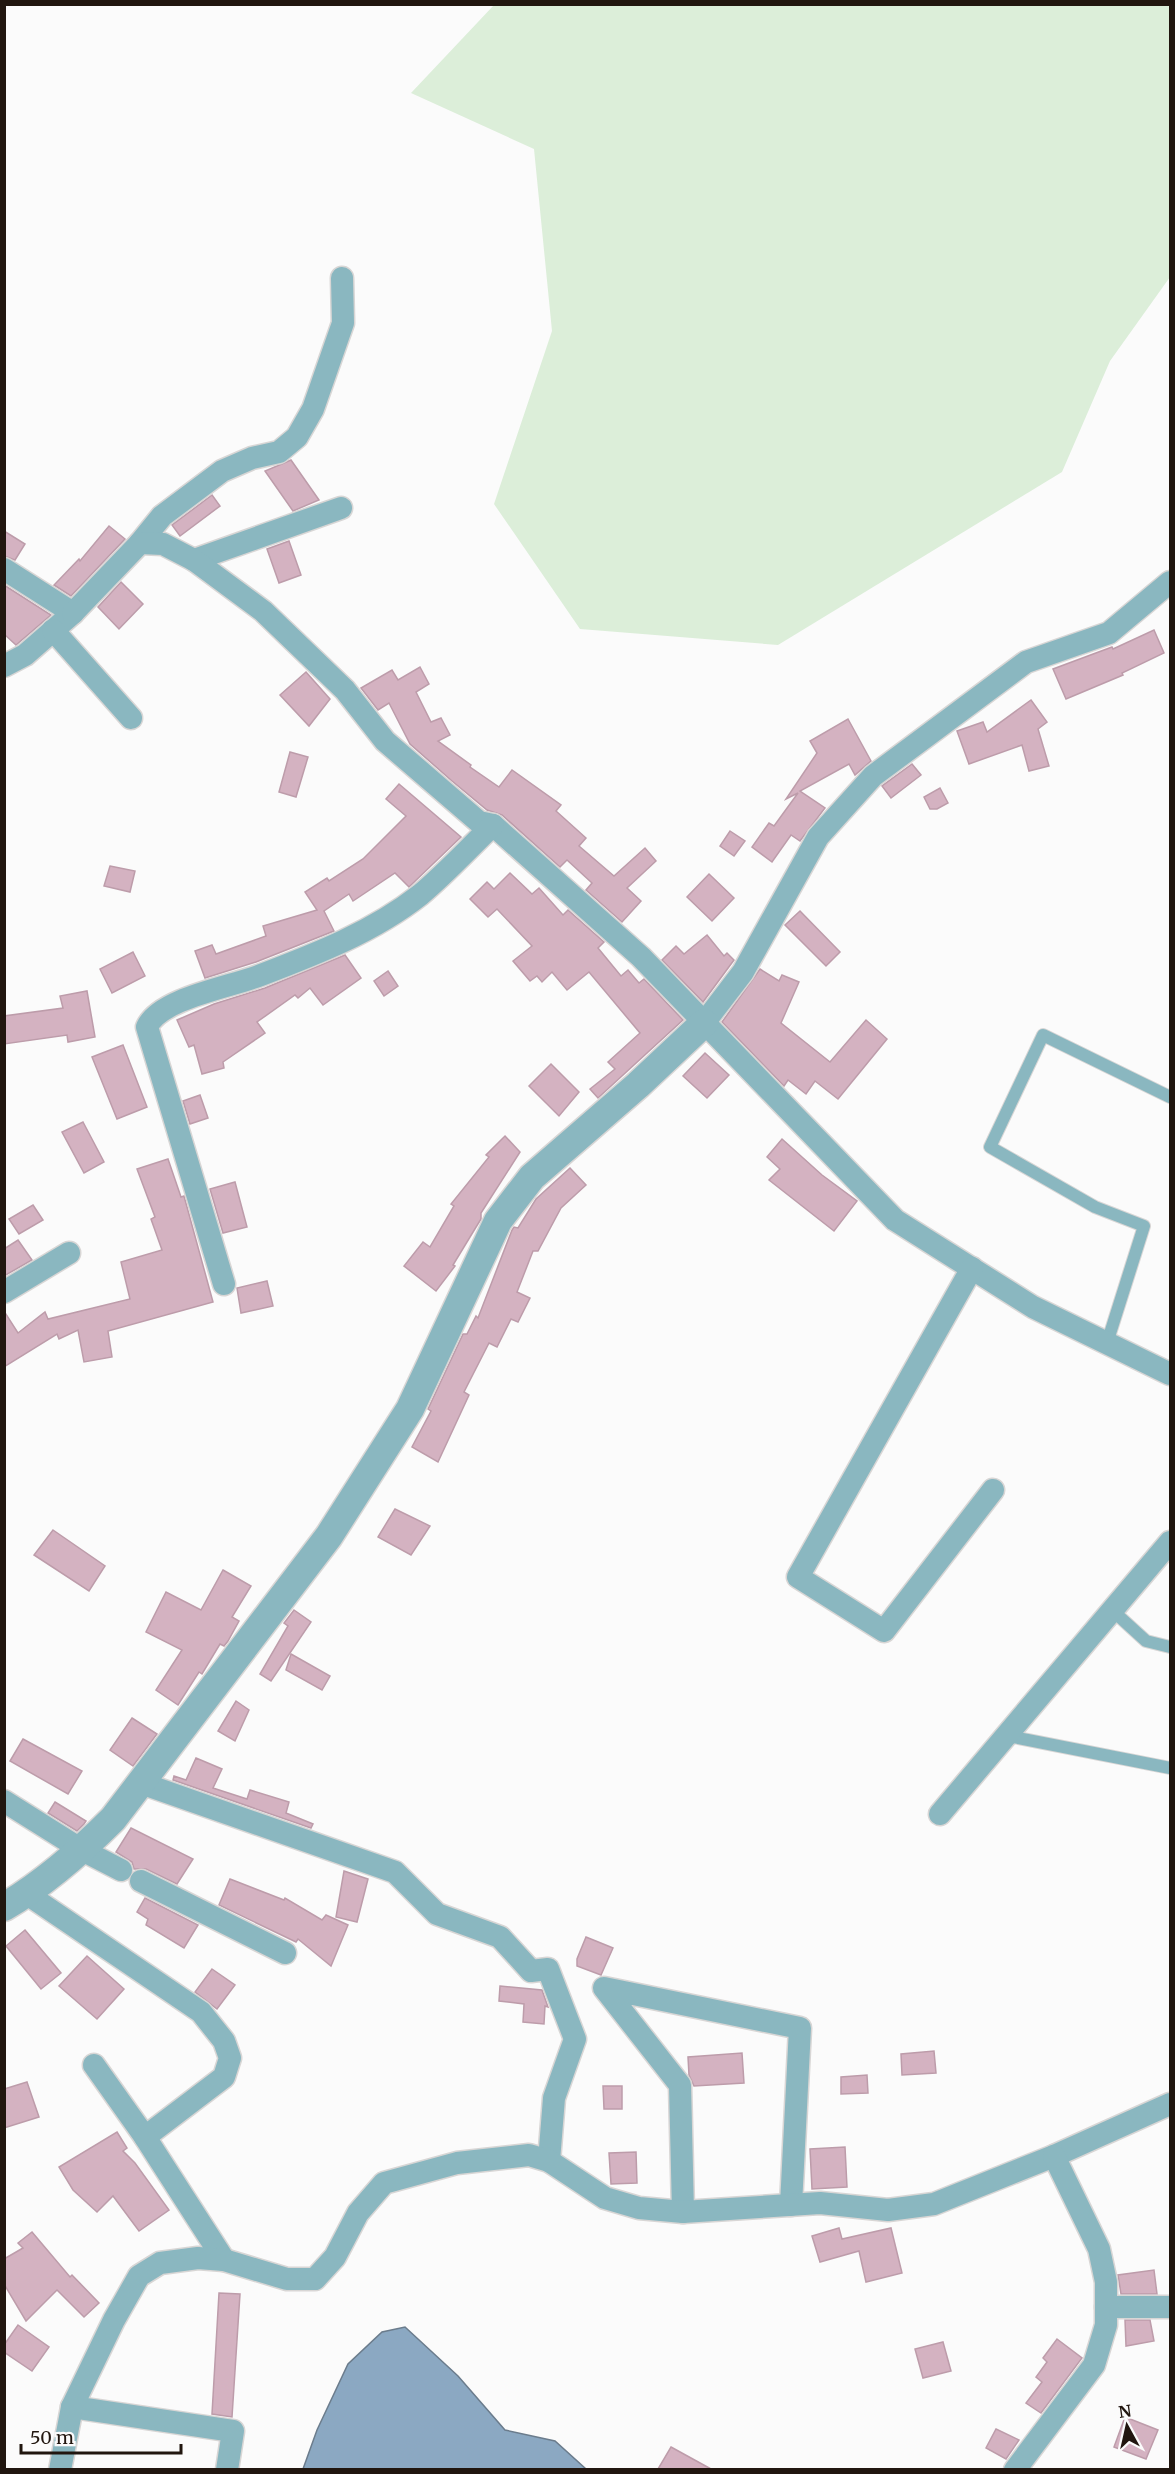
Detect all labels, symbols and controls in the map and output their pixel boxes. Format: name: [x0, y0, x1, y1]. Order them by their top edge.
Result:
north arrow: [1097, 2396, 1157, 2456]
text: N: [1117, 2400, 1133, 2422]
scale bar: [21, 2417, 182, 2455]
text: 50 m: [30, 2426, 74, 2449]

